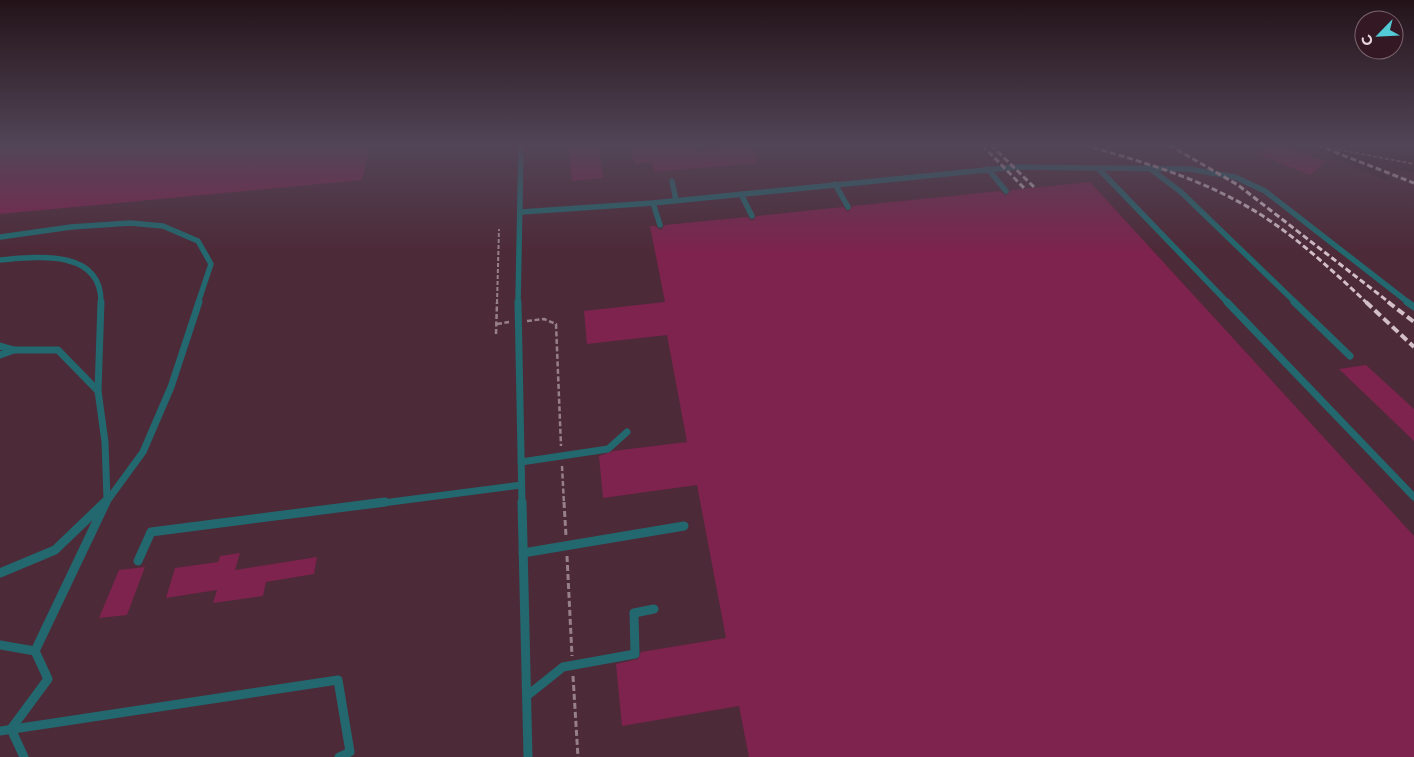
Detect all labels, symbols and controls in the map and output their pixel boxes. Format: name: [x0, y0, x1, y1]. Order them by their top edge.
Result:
north arrow: [1354, 10, 1404, 60]
text: С: [1357, 32, 1377, 49]

